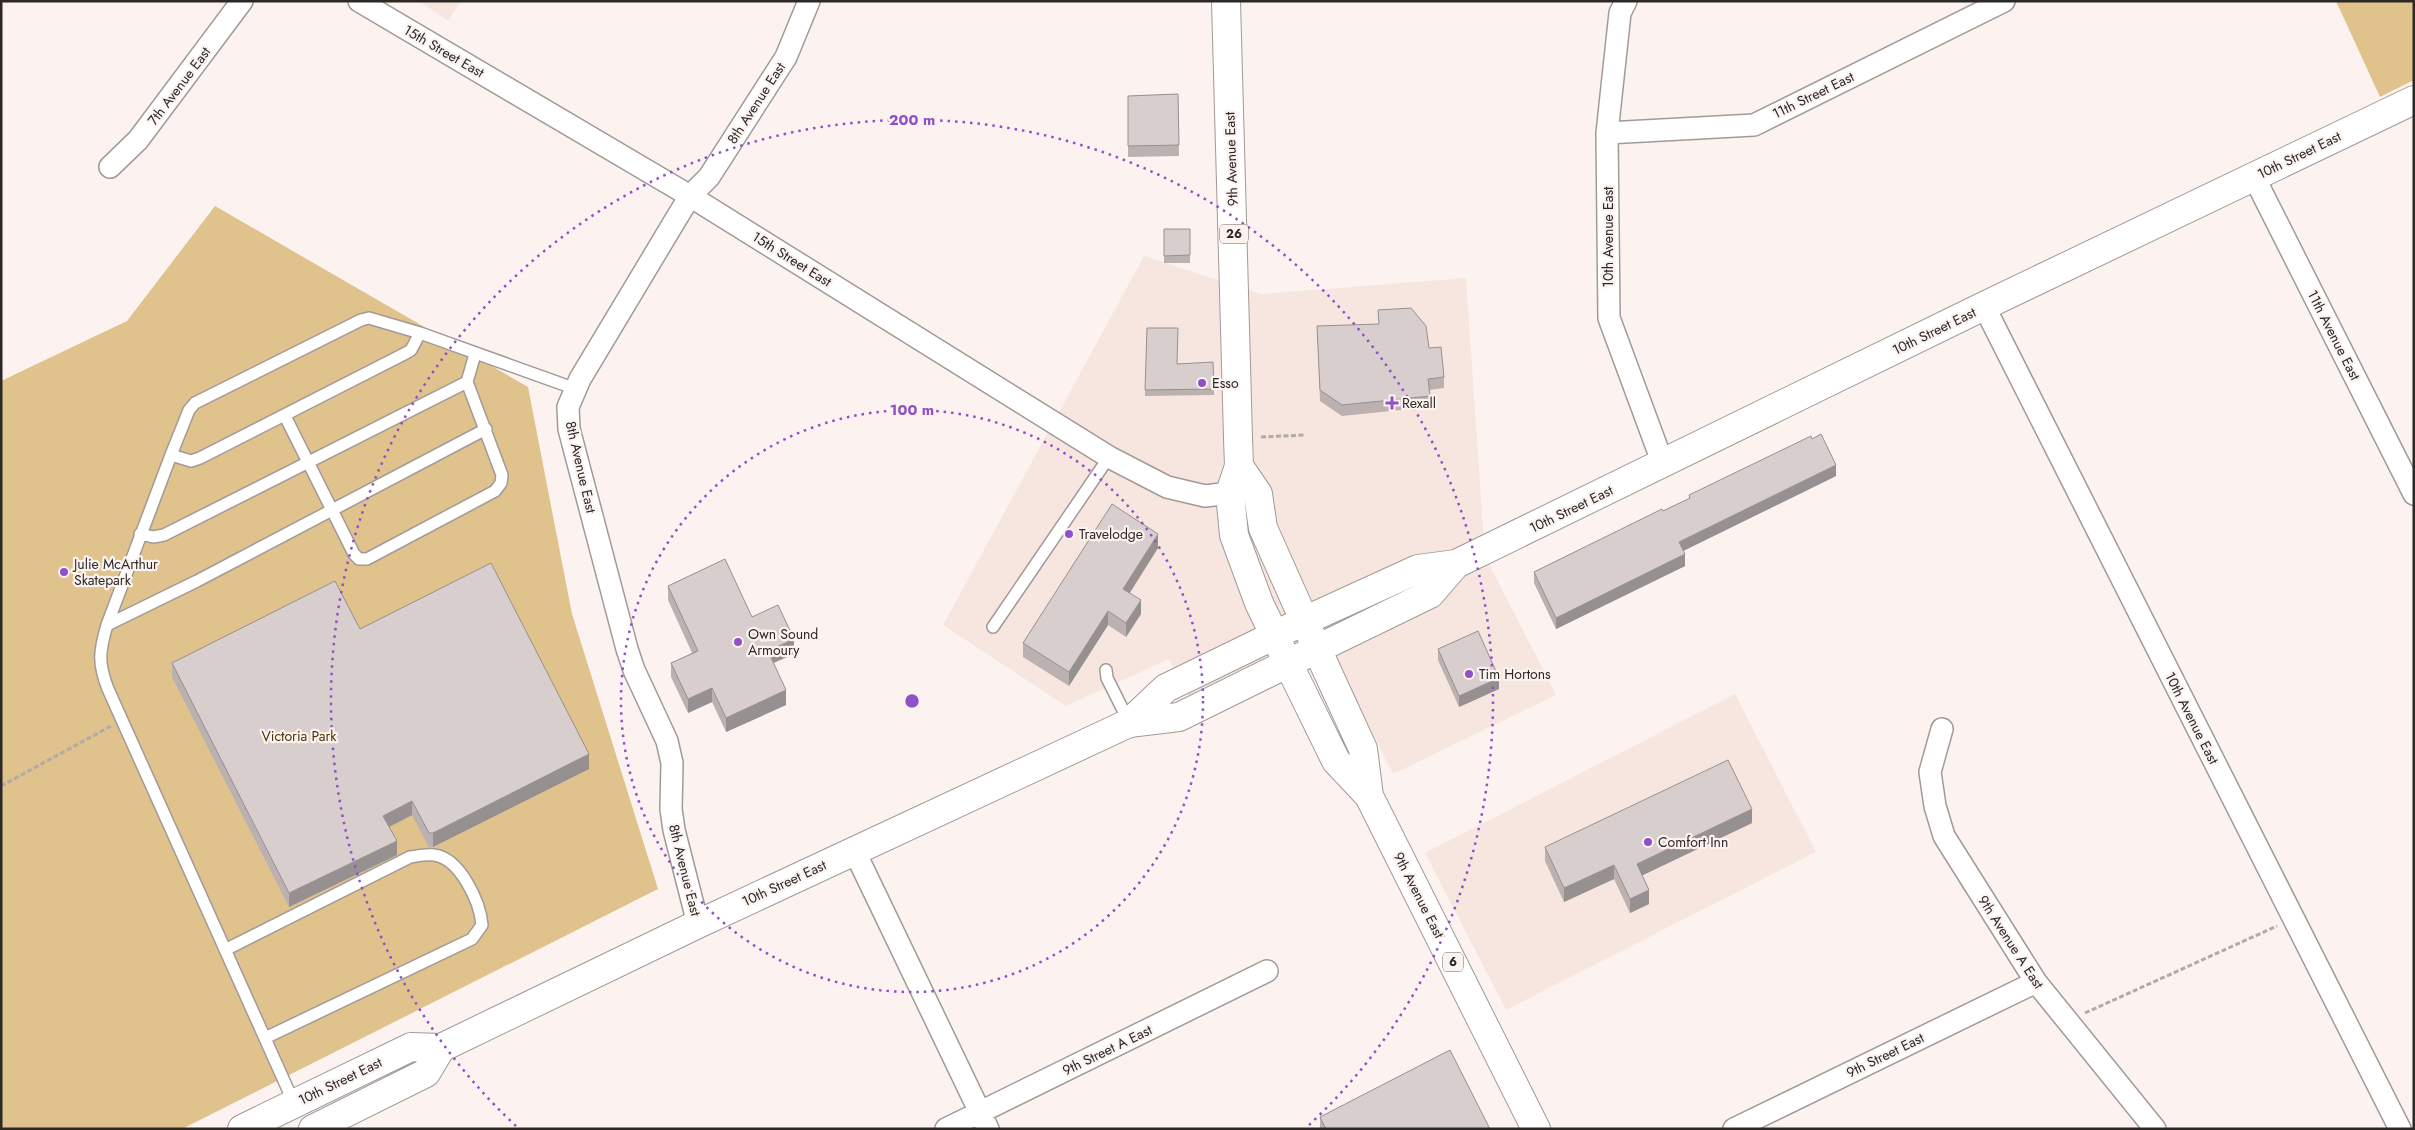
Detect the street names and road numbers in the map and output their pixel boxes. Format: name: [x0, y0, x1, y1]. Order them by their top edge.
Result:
street label: 15th Street East: [400, 20, 489, 83]
street label: 7th Avenue East: [143, 42, 216, 129]
street label: 8th Avenue East: [722, 58, 790, 148]
street label: 11th Street East: [1769, 66, 1858, 123]
street label: 9th Avenue East: [1219, 111, 1243, 206]
street label: 10th Street East: [2254, 126, 2345, 184]
street label: 10th Avenue East: [1598, 186, 1618, 287]
road number: 26: [1220, 224, 1248, 243]
street label: 15th Street East: [748, 227, 836, 292]
street label: 11th Avenue East: [2303, 286, 2366, 384]
street label: 10th Street East: [1889, 302, 1980, 360]
street label: 8th Avenue East: [561, 419, 601, 516]
street label: 10th Street East: [1526, 480, 1617, 538]
street label: 10th Avenue East: [2160, 669, 2224, 768]
street label: 8th Avenue East: [664, 822, 706, 919]
street label: 9th Avenue East: [1389, 848, 1450, 942]
street label: 10th Street East: [739, 855, 830, 911]
street label: 9th Avenue A East: [1973, 891, 2049, 993]
road number: 6: [1443, 952, 1463, 972]
street label: 9th Street A East: [1059, 1019, 1156, 1080]
street label: 9th Street East: [1843, 1027, 1928, 1082]
street label: 10th Street East: [295, 1052, 386, 1110]

